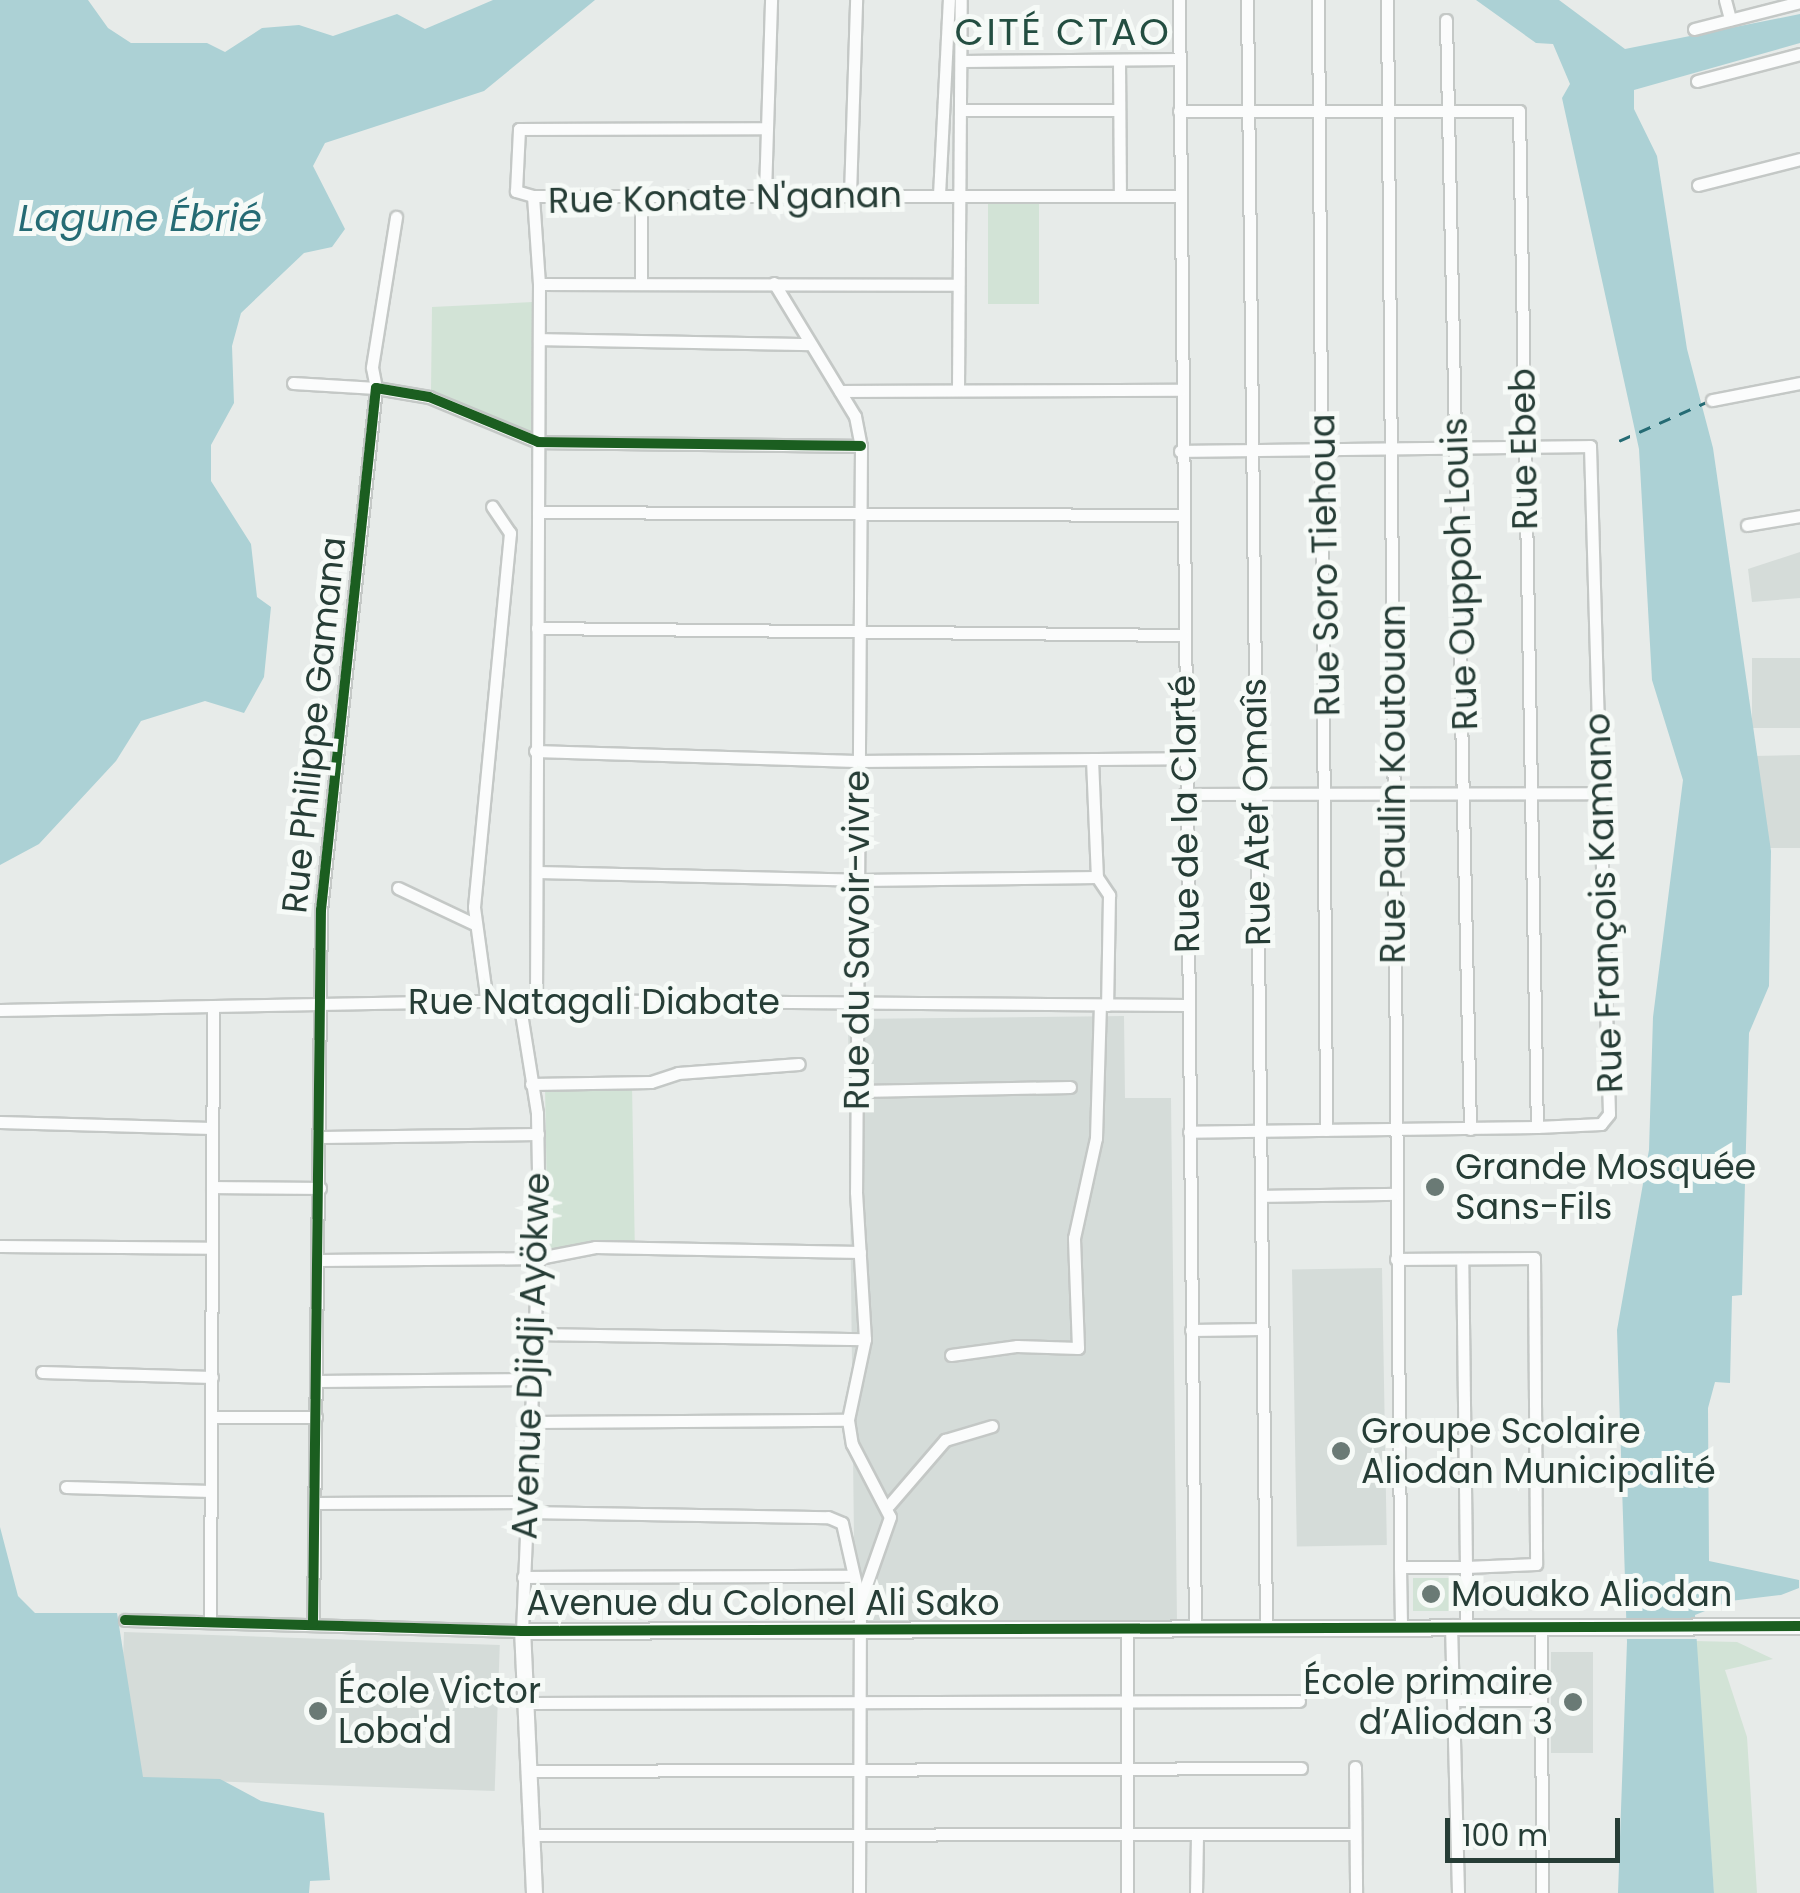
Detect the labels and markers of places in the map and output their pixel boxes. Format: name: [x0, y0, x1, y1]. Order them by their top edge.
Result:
place label: Grande Mosquée Sans-Fils: [1455, 1146, 1756, 1228]
marker: Grande Mosquée Sans-Fils: [1424, 1176, 1446, 1198]
place label: Groupe Scolaire Aliodan Municipalité: [1361, 1410, 1716, 1492]
marker: Groupe Scolaire Aliodan Municipalité: [1330, 1440, 1352, 1462]
place label: Mouako Aliodan: [1451, 1573, 1732, 1615]
marker: Mouako Aliodan: [1420, 1583, 1442, 1605]
place label: École primaire d’Aliodan 3: [1303, 1661, 1553, 1743]
place label: École Victor Loba'd: [338, 1670, 541, 1752]
marker: École primaire d’Aliodan 3: [1562, 1691, 1584, 1713]
marker: École Victor Loba'd: [307, 1700, 329, 1722]

